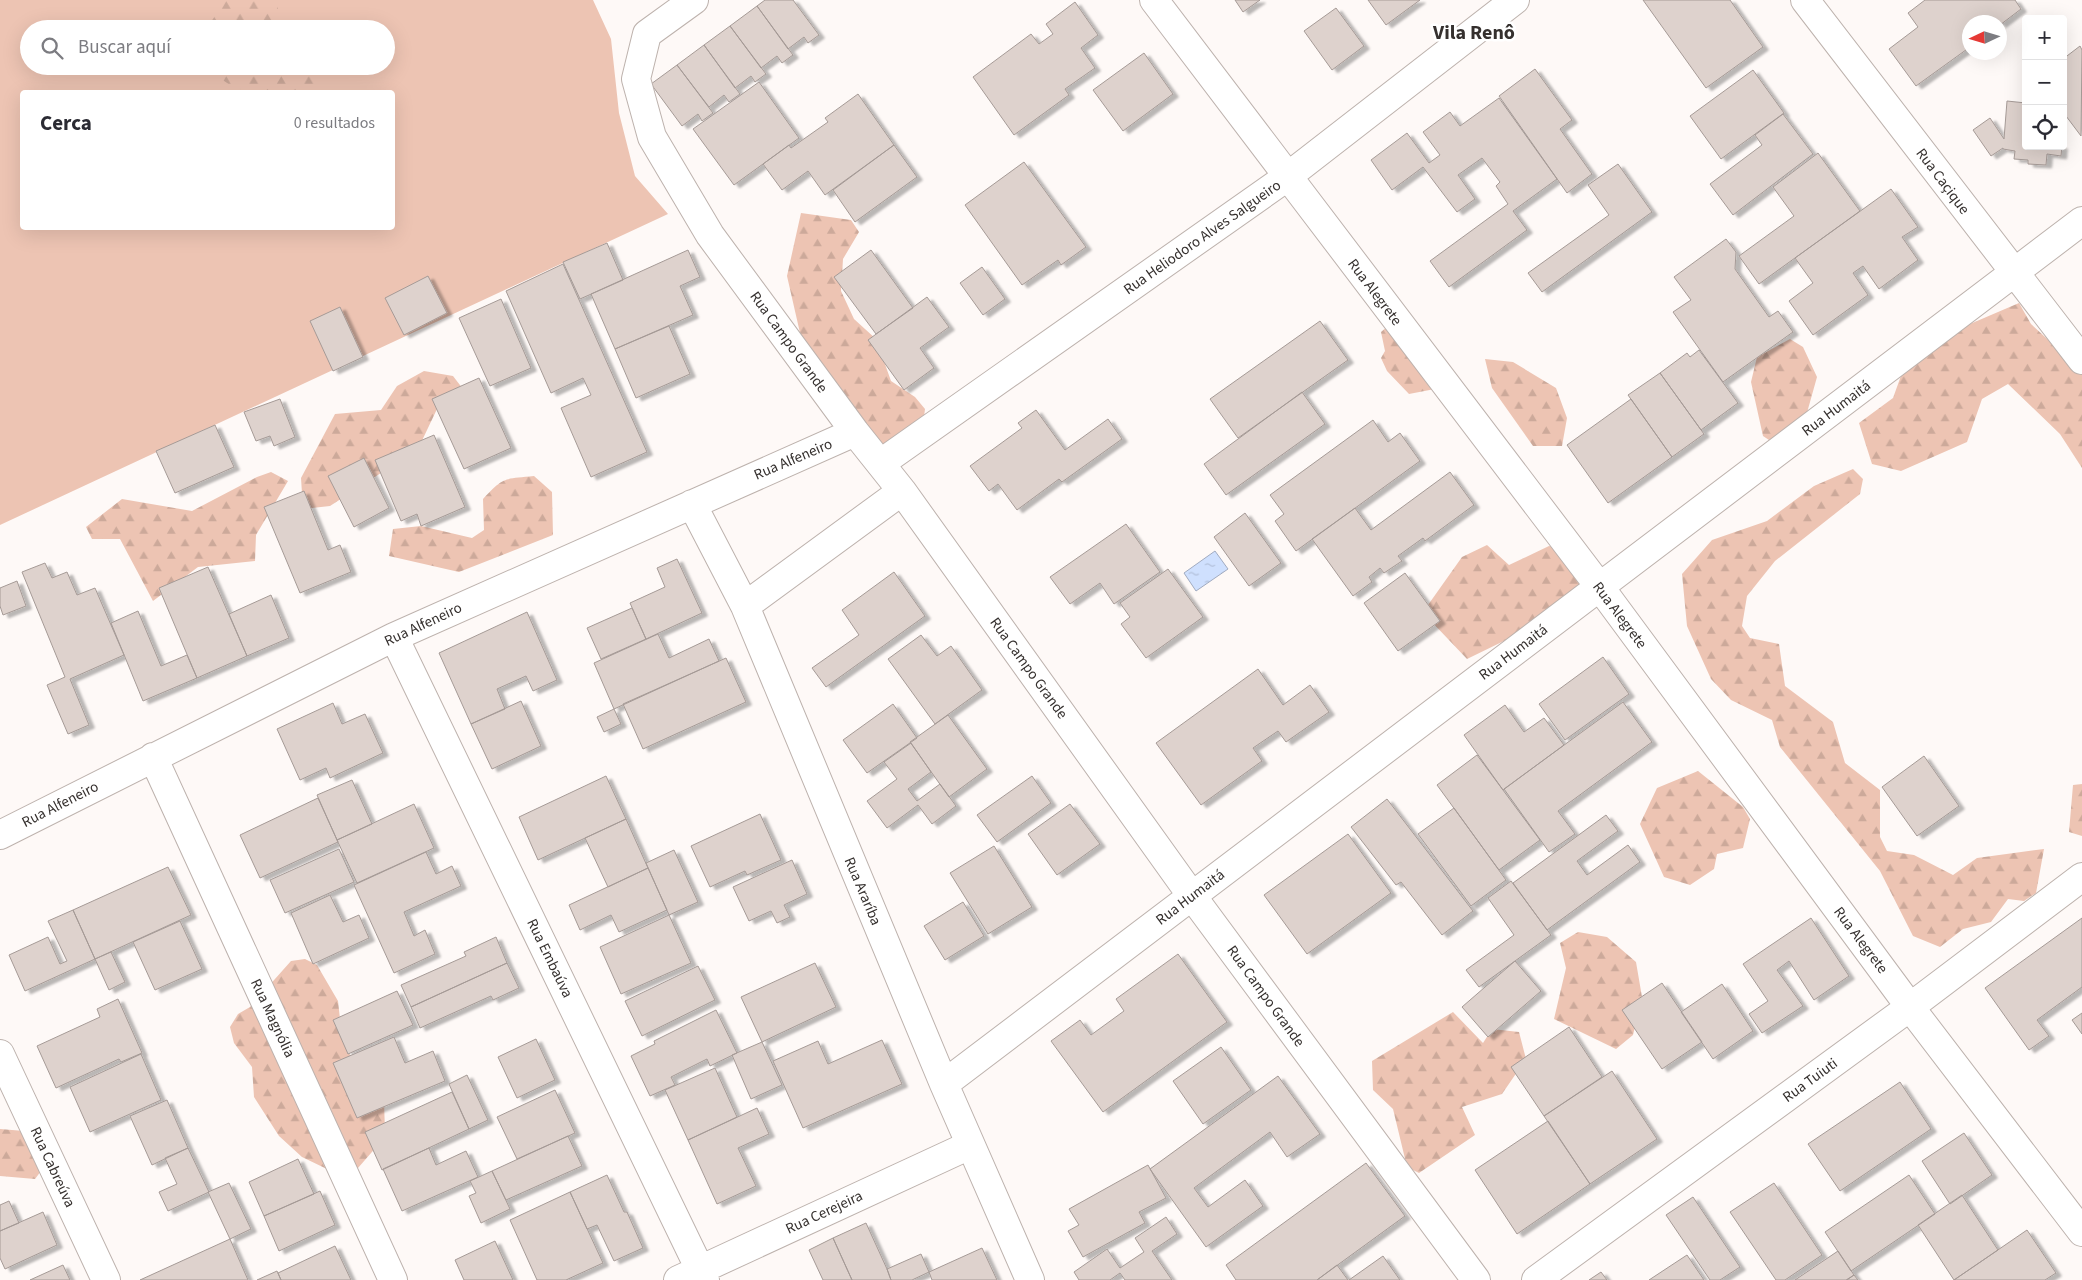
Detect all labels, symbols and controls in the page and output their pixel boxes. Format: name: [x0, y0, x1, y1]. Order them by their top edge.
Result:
north arrow: [1962, 15, 2007, 60]
map controls: [2022, 15, 2067, 150]
button: +: [2022, 15, 2067, 60]
district label: Vila Renô: [1432, 19, 1515, 47]
search box: [20, 20, 395, 75]
icon: search: [38, 34, 66, 62]
text: Buscar aquí: [78, 34, 171, 61]
button: −: [2022, 60, 2067, 105]
button: locate: [2022, 105, 2067, 150]
text: Cerca: [40, 108, 92, 138]
text: 0 resultados: [294, 112, 375, 134]
street label: Rua Caçique: [1911, 144, 1974, 219]
street label: Rua Heliodoro Alves Salgueiro: [1119, 175, 1285, 300]
street label: Rua Alegrete: [1343, 255, 1407, 330]
street label: Rua Campo Grande: [745, 287, 833, 397]
street label: Rua Humaitá: [1798, 376, 1875, 441]
street label: Rua Alfeneiro: [751, 433, 836, 485]
street label: Rua Alegrete: [1588, 578, 1652, 653]
street label: Rua Alfeneiro: [381, 597, 465, 652]
street label: Rua Campo Grande: [985, 613, 1073, 723]
street label: Rua Humaitá: [1475, 620, 1552, 685]
street label: Rua Alfeneiro: [18, 776, 102, 833]
street label: Rua Araríba: [839, 854, 886, 929]
street label: Rua Humaitá: [1152, 865, 1229, 930]
street label: Rua Alegrete: [1829, 903, 1893, 978]
street label: Rua Embaúva: [521, 915, 578, 1001]
street label: Rua Campo Grande: [1222, 941, 1310, 1051]
street label: Rua Magnólia: [245, 975, 300, 1061]
street label: Rua Tuiuti: [1778, 1053, 1842, 1108]
street label: Rua Cabreúva: [25, 1124, 80, 1211]
street label: Rua Cerejeira: [782, 1185, 866, 1240]

